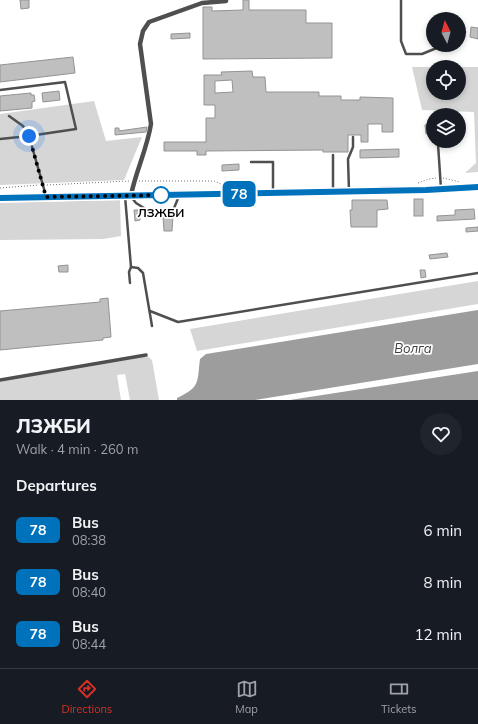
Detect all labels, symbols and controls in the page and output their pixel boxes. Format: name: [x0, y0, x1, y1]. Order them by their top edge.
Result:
north arrow: [426, 12, 466, 52]
map controls: [426, 12, 466, 148]
button: locate: [426, 60, 466, 100]
button: layers: [426, 108, 466, 148]
your location: [19, 126, 39, 146]
line badge: 78: [221, 181, 257, 207]
text: 78: [231, 185, 247, 203]
marker: ЛЗЖБИ: [152, 186, 170, 204]
place label: ЛЗЖБИ: [138, 205, 184, 220]
water label: Волга: [394, 340, 432, 356]
button: heart: [420, 413, 462, 455]
text: ЛЗЖБИ: [16, 414, 91, 438]
text: Walk · 4 min · 260 m: [16, 441, 138, 457]
text: Departures: [16, 476, 97, 495]
text: Bus: [72, 513, 99, 532]
text: 78: [30, 521, 46, 539]
text: 6 min: [424, 521, 462, 540]
text: 08:38: [72, 532, 106, 548]
text: Bus: [72, 565, 99, 584]
text: 78: [30, 573, 46, 591]
text: 8 min: [424, 573, 462, 592]
text: 08:40: [72, 584, 106, 600]
text: Bus: [72, 617, 99, 636]
text: 78: [30, 625, 46, 643]
text: 12 min: [415, 625, 462, 644]
text: 08:44: [72, 636, 106, 652]
tab: Directions: [61, 678, 112, 716]
tab: Map: [235, 678, 258, 716]
tab: Tickets: [381, 678, 416, 716]

